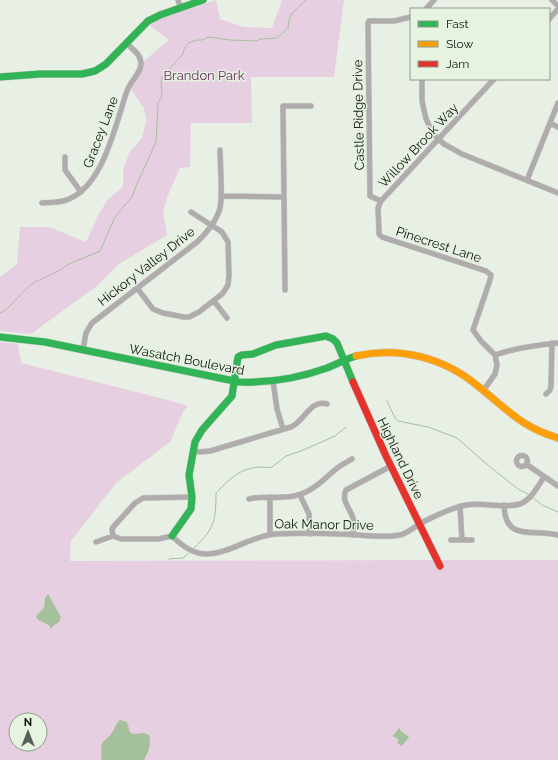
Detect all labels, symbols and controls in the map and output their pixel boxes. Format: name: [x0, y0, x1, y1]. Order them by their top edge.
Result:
legend: [410, 8, 550, 80]
text: Fast: [446, 17, 469, 31]
text: Slow: [446, 37, 473, 51]
text: Jam: [446, 57, 469, 71]
street label: Castle Ridge Drive: [350, 59, 367, 170]
park label: Brandon Park: [163, 68, 245, 83]
street label: Gracey Lane: [80, 94, 121, 170]
street label: Willow Brook Way: [376, 100, 461, 191]
street label: Hickory Valley Drive: [95, 224, 198, 309]
street label: Pinecrest Lane: [394, 224, 484, 265]
street label: Wasatch Boulevard: [128, 341, 246, 378]
street label: Highland Drive: [374, 415, 427, 502]
street label: Oak Manor Drive: [274, 516, 374, 533]
north arrow: [8, 712, 48, 752]
text: N: [24, 716, 32, 729]

